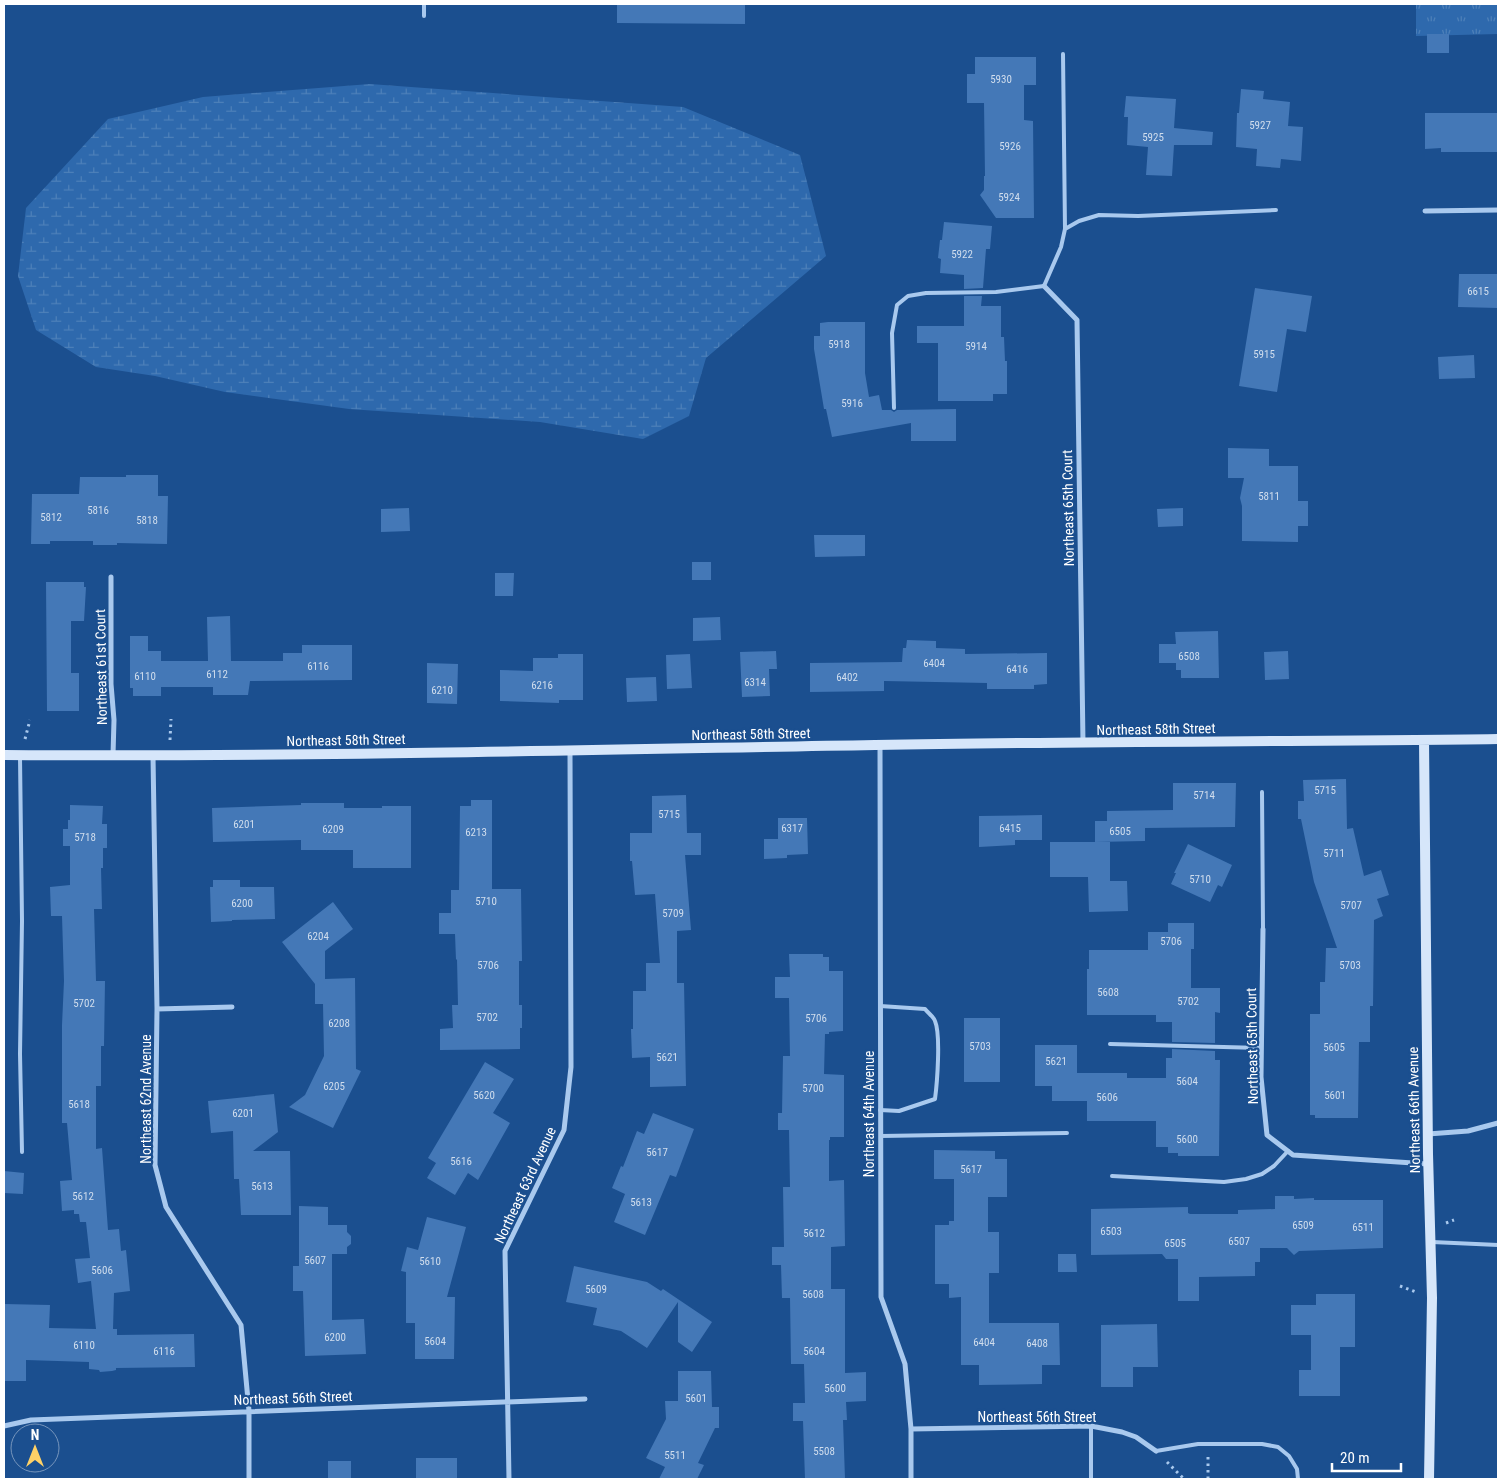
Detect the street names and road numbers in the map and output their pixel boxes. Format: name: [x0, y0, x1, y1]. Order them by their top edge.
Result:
street label: Northeast 65th Court: [1059, 450, 1077, 566]
street label: Northeast 61st Court: [92, 609, 110, 725]
street label: Northeast 58th Street: [1096, 720, 1216, 738]
street label: Northeast 58th Street: [691, 725, 811, 743]
street label: Northeast 58th Street: [286, 731, 406, 749]
street label: Northeast 65th Court: [1243, 988, 1261, 1104]
street label: Northeast 62nd Avenue: [138, 1034, 154, 1164]
street label: Northeast 66th Avenue: [1405, 1046, 1423, 1173]
street label: Northeast 64th Avenue: [861, 1050, 877, 1177]
street label: Northeast 63rd Avenue: [491, 1124, 559, 1246]
street label: Northeast 56th Street: [233, 1388, 353, 1408]
street label: Northeast 56th Street: [978, 1409, 1096, 1425]

